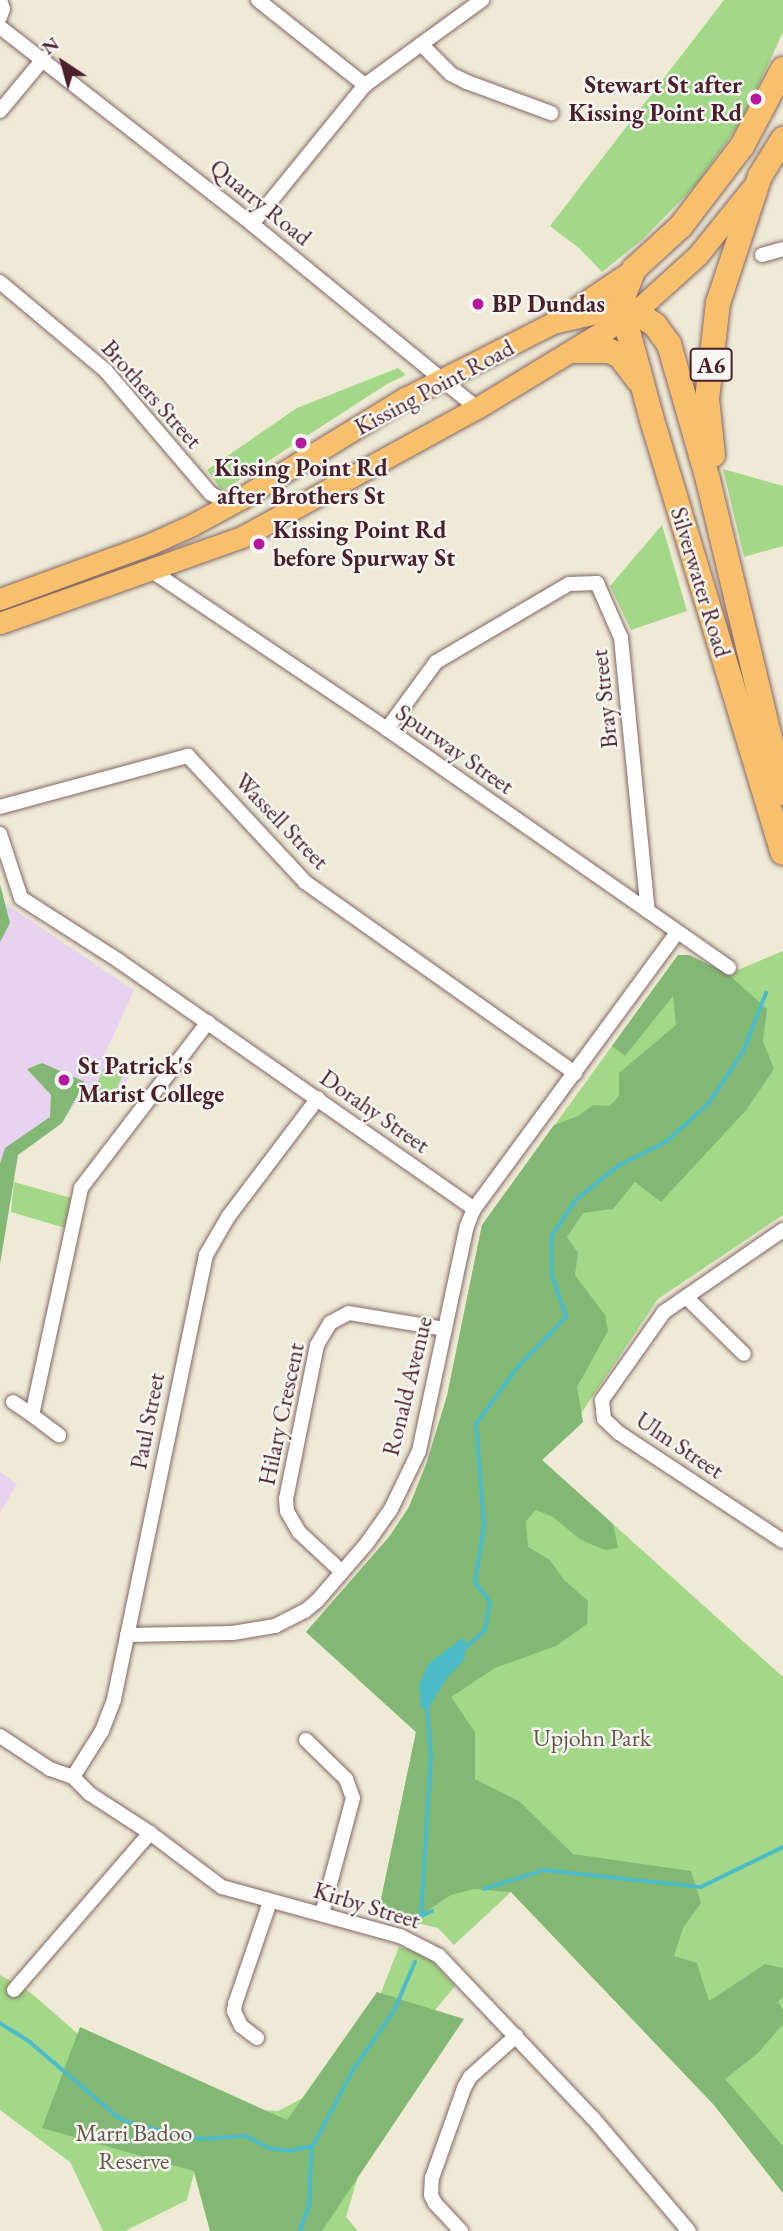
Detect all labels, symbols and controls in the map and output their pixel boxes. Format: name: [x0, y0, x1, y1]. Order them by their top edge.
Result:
north arrow: [28, 28, 98, 98]
text: N: [37, 31, 64, 60]
place label: Stewart St after Kissing Point Rd: [569, 71, 742, 127]
marker: Stewart St after Kissing Point Rd: [748, 91, 764, 107]
street label: Quarry Road: [204, 152, 318, 252]
place label: BP Dundas: [492, 290, 605, 318]
marker: BP Dundas: [470, 296, 486, 312]
street label: Kissing Point Road: [349, 333, 519, 441]
street label: Brothers Street: [96, 334, 208, 454]
road number: A6: [688, 346, 734, 384]
marker: Kissing Point Rd after Brothers St: [293, 435, 309, 451]
place label: Kissing Point Rd after Brothers St: [214, 454, 388, 510]
street label: Silverwater Road: [664, 503, 738, 661]
place label: Kissing Point Rd before Spurway St: [273, 516, 455, 572]
marker: Kissing Point Rd before Spurway St: [251, 536, 267, 552]
street label: Bray Street: [584, 648, 624, 750]
street label: Spurway Street: [390, 698, 520, 800]
street label: Wassell Street: [229, 767, 335, 875]
place label: St Patrick's Marist College: [78, 1052, 224, 1108]
street label: Dorahy Street: [315, 1063, 435, 1159]
marker: St Patrick's Marist College: [56, 1072, 72, 1088]
street label: Ronald Avenue: [376, 1313, 438, 1459]
street label: Hilary Crescent: [252, 1340, 310, 1488]
street label: Paul Street: [124, 1370, 170, 1472]
street label: Ulm Street: [631, 1405, 729, 1485]
park label: Upjohn Park: [533, 1724, 651, 1752]
street label: Kirby Street: [310, 1875, 424, 1935]
park label: Marri Badoo Reserve: [76, 2119, 192, 2175]

